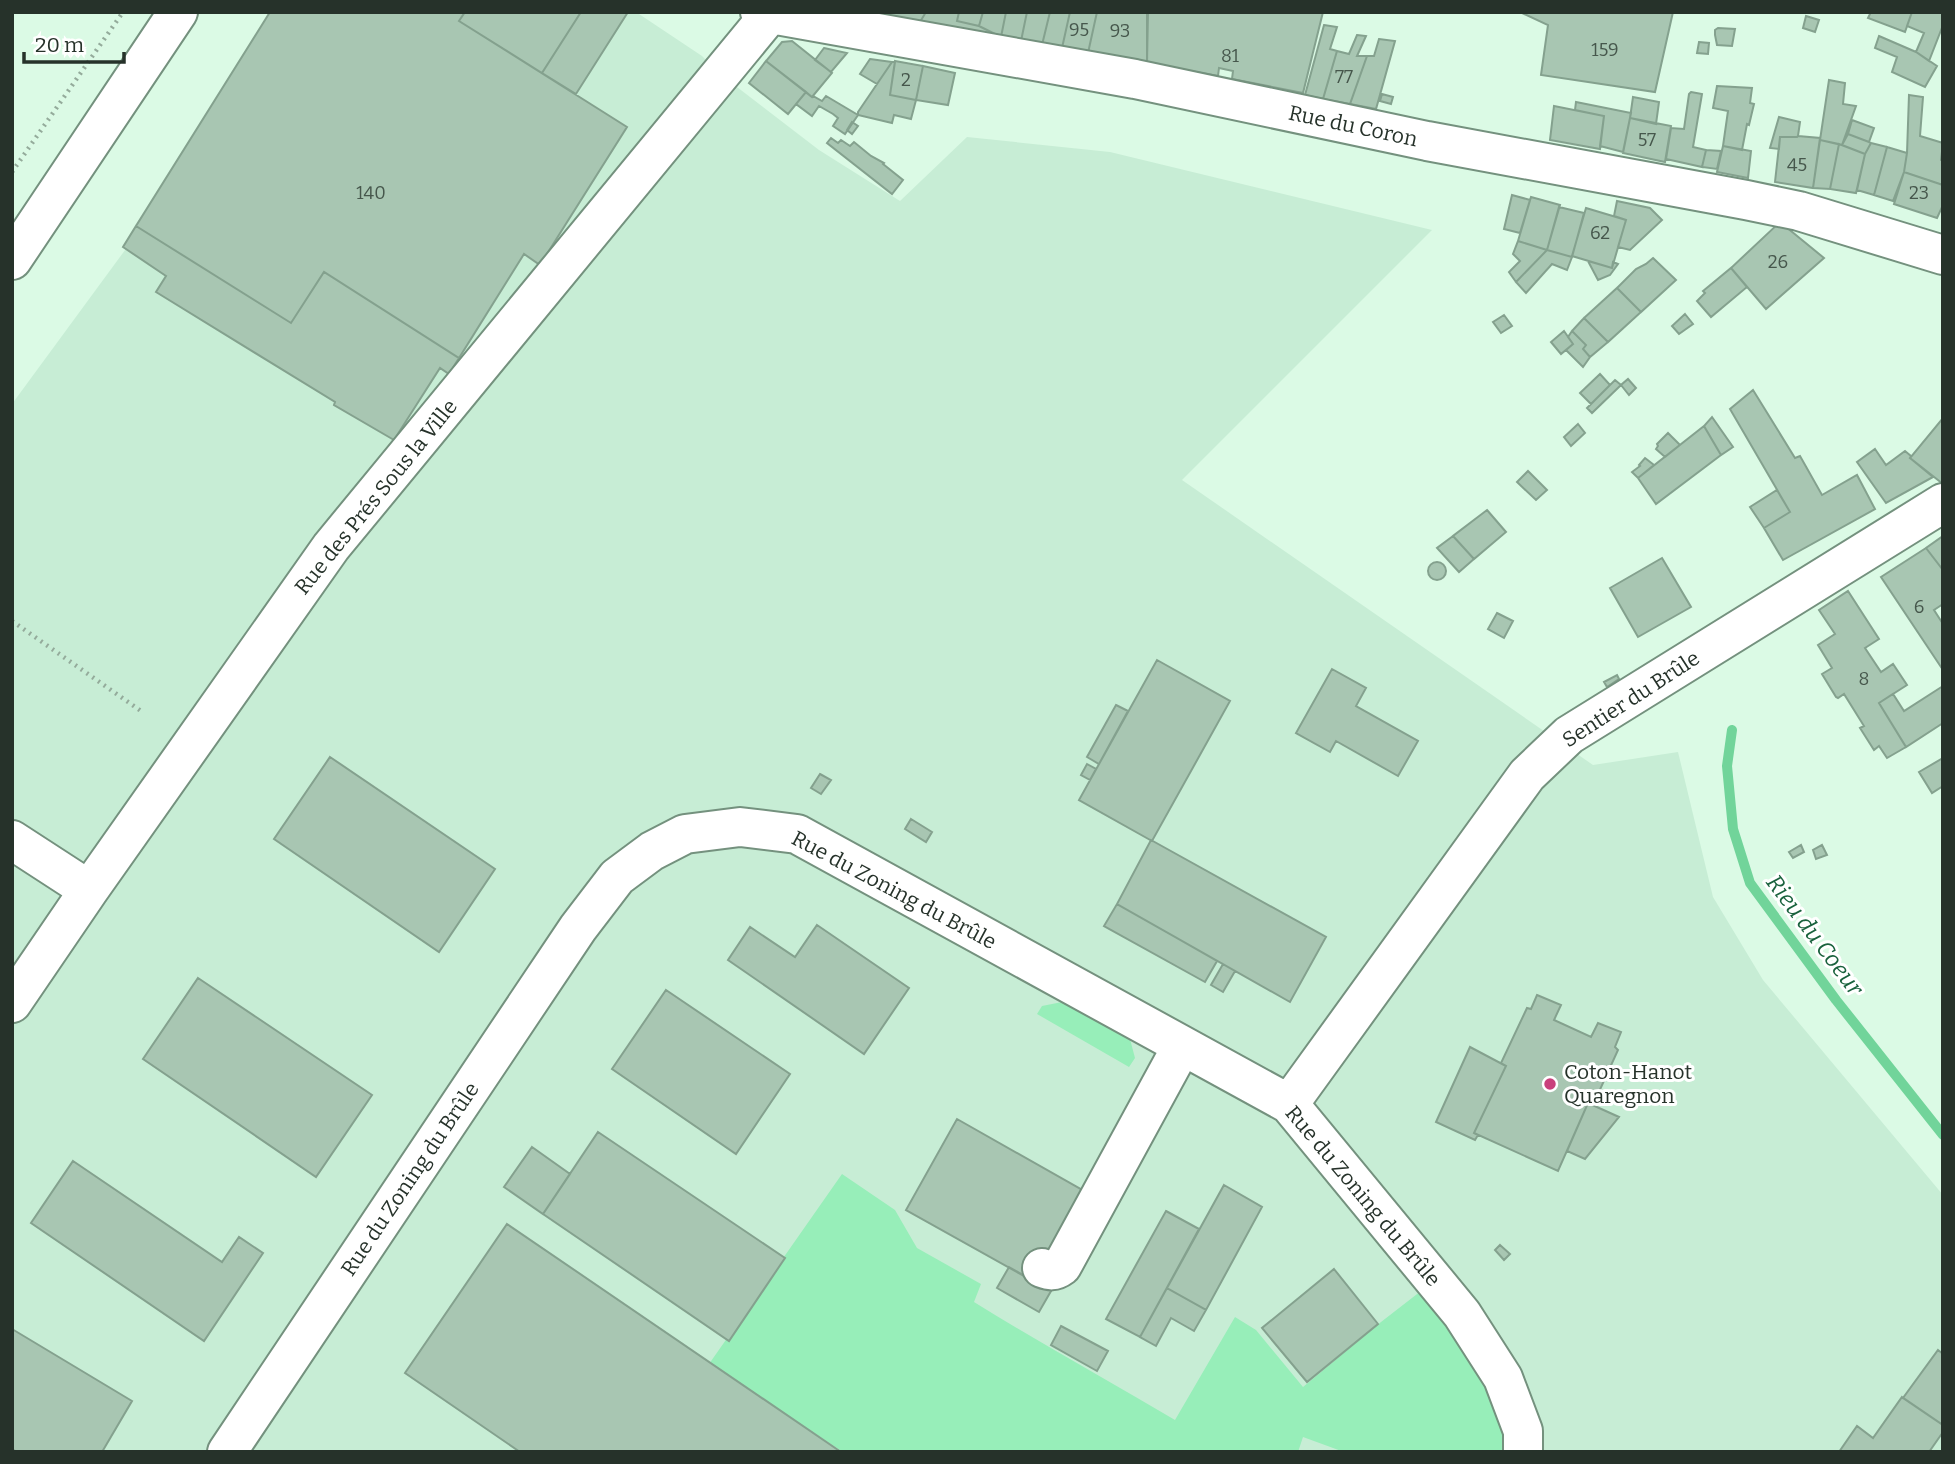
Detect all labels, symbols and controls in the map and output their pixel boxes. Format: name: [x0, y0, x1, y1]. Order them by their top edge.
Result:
house number: 95: [1069, 19, 1089, 41]
house number: 93: [1110, 20, 1130, 42]
scale bar: [24, 21, 124, 65]
text: 20 m: [35, 32, 84, 58]
house number: 159: [1591, 39, 1619, 61]
house number: 81: [1221, 45, 1240, 67]
house number: 77: [1335, 66, 1353, 88]
house number: 2: [901, 69, 911, 91]
street label: Rue du Coron: [1286, 100, 1420, 152]
house number: 57: [1638, 129, 1656, 151]
house number: 45: [1787, 154, 1807, 176]
house number: 140: [356, 182, 386, 204]
house number: 23: [1909, 182, 1929, 204]
house number: 62: [1590, 222, 1610, 244]
house number: 26: [1768, 251, 1788, 273]
street label: Rue des Prés Sous la Ville: [289, 394, 463, 600]
house number: 6: [1914, 596, 1924, 618]
street label: Sentier du Brûle: [1557, 645, 1705, 753]
house number: 8: [1859, 668, 1869, 690]
street label: Rue du Zoning du Brûle: [787, 825, 1001, 955]
water label: Rieu du Coeur: [1760, 869, 1871, 1002]
place label: Coton-Hanot Quaregnon: [1564, 1059, 1693, 1109]
marker: Coton-Hanot Quaregnon: [1542, 1076, 1558, 1092]
street label: Rue du Zoning du Brûle: [335, 1077, 485, 1281]
street label: Rue du Zoning du Brûle: [1280, 1100, 1446, 1292]

